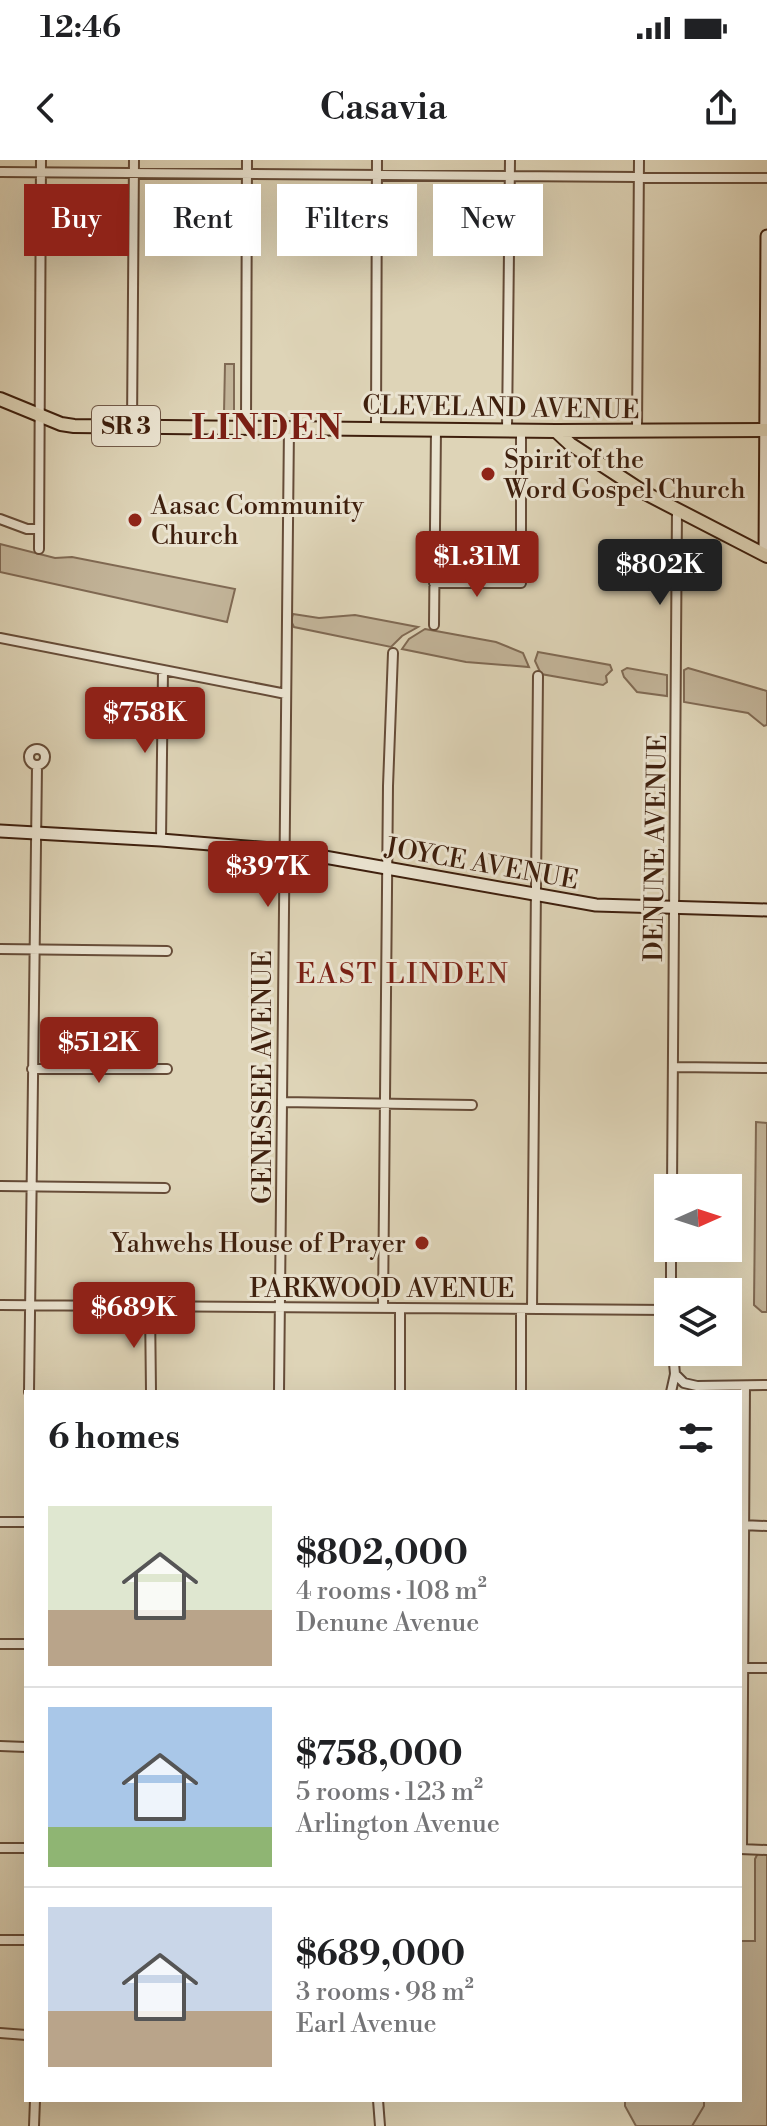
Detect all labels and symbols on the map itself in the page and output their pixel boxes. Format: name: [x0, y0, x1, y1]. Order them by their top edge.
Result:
street label: CLEVELAND AVENUE: [362, 390, 640, 426]
road number: SR 3: [92, 406, 160, 446]
district label: LINDEN: [192, 408, 344, 450]
place label: Spirit of the Word Gospel Church: [503, 444, 745, 506]
marker: Spirit of the Word Gospel Church: [479, 465, 497, 483]
place label: Aasac Community Church: [150, 490, 364, 552]
marker: Aasac Community Church: [126, 511, 144, 529]
pin: $1.31M: [412, 531, 542, 599]
pin: $802K: [604, 539, 716, 607]
pin: $758K: [89, 687, 201, 755]
street label: DENUNE AVENUE: [638, 734, 674, 962]
street label: JOYCE AVENUE: [382, 831, 581, 897]
pin: $397K: [212, 841, 324, 909]
street label: GENESSEE AVENUE: [247, 950, 279, 1204]
district label: EAST LINDEN: [296, 957, 510, 992]
pin: $512K: [43, 1017, 155, 1085]
north arrow: [654, 1174, 742, 1262]
place label: Yahwehs House of Prayer: [109, 1228, 406, 1260]
marker: Yahwehs House of Prayer: [413, 1234, 431, 1252]
street label: PARKWOOD AVENUE: [249, 1273, 515, 1305]
pin: $689K: [78, 1282, 190, 1350]

